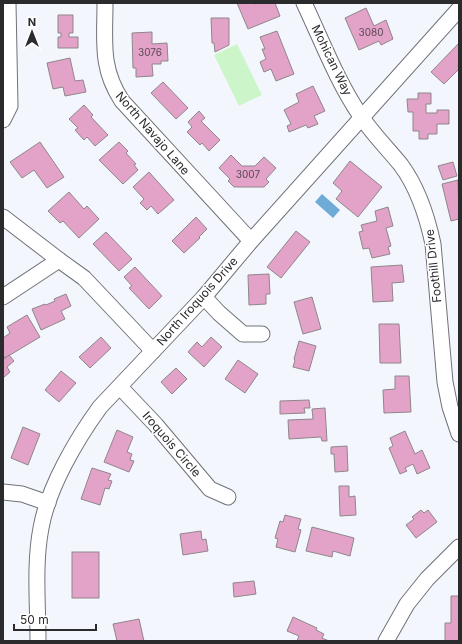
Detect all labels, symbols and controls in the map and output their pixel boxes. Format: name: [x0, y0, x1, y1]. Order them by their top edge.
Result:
north arrow: [12, 12, 52, 52]
text: N: [28, 15, 36, 29]
street label: Mohican Way: [308, 22, 356, 98]
house number: 3080: [359, 26, 383, 38]
house number: 3076: [138, 46, 162, 58]
street label: North Navajo Lane: [113, 88, 193, 178]
house number: 3007: [236, 168, 260, 180]
street label: Foothill Drive: [422, 228, 444, 304]
street label: North Iroquois Drive: [153, 254, 241, 348]
street label: Iroquois Circle: [140, 408, 204, 480]
scale bar: [14, 606, 96, 632]
text: 50 m: [20, 612, 49, 627]

